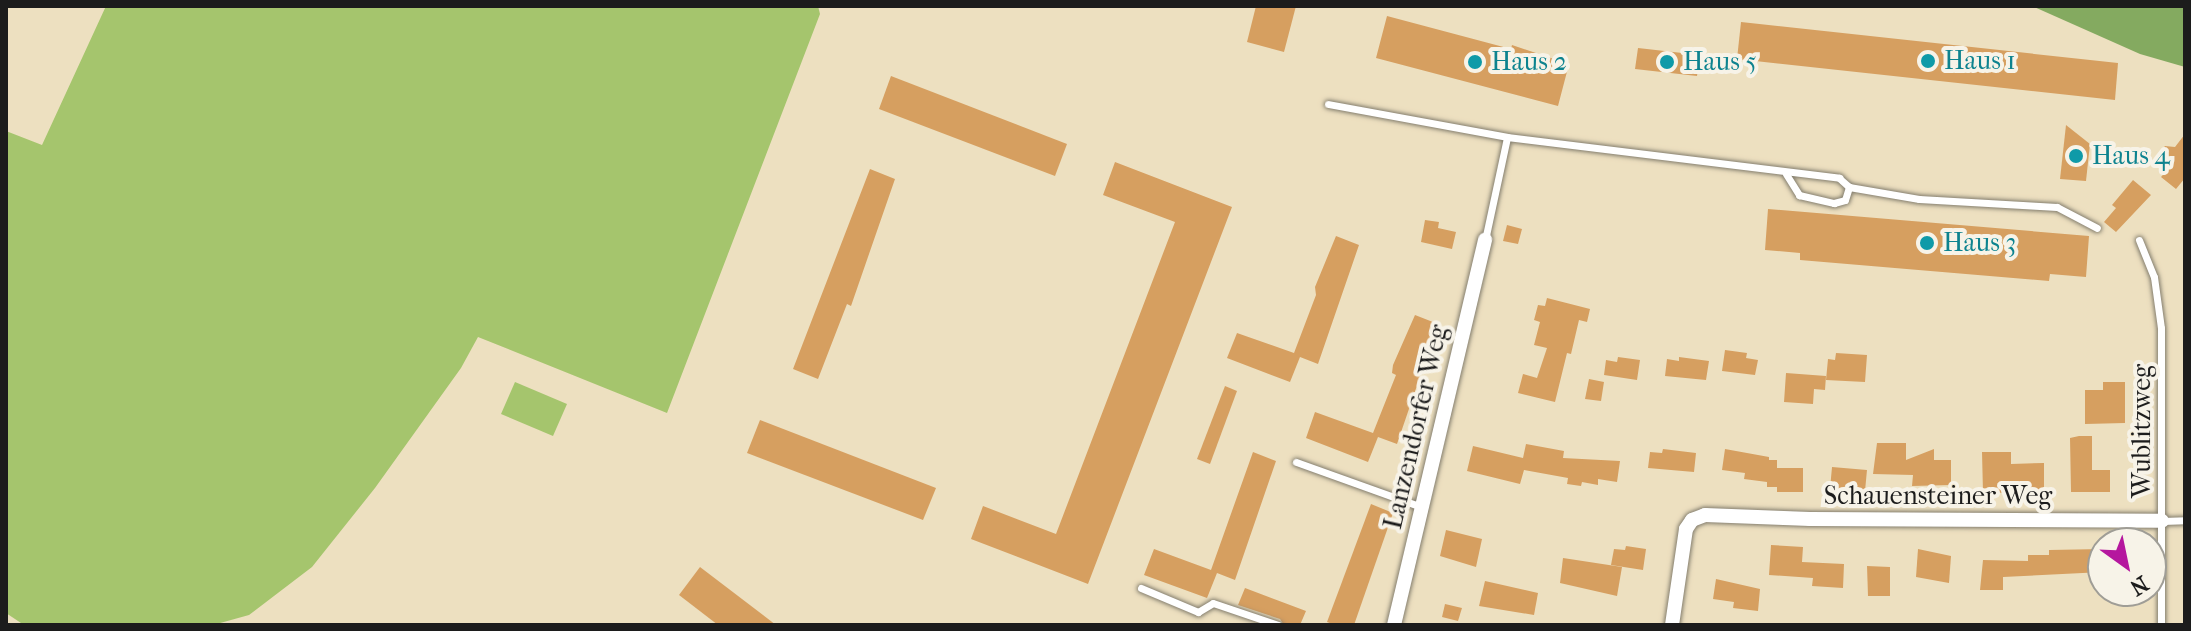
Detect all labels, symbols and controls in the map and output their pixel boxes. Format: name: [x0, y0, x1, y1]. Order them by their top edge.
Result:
place label: Haus 1: [1944, 45, 2016, 77]
place label: Haus 2: [1491, 46, 1567, 78]
place label: Haus 5: [1683, 46, 1757, 78]
marker: Haus 1: [1919, 52, 1937, 70]
marker: Haus 2: [1466, 53, 1484, 71]
marker: Haus 5: [1658, 53, 1676, 71]
place label: Haus 4: [2092, 140, 2170, 172]
marker: Haus 4: [2067, 147, 2085, 165]
place label: Haus 3: [1943, 227, 2016, 259]
marker: Haus 3: [1918, 234, 1936, 252]
street label: Lanzendorfer Weg: [1377, 322, 1455, 532]
street label: Wublitzweg: [2126, 364, 2158, 498]
street label: Schauensteiner Weg: [1824, 480, 2052, 512]
north arrow: [2087, 527, 2167, 607]
text: N: [2125, 570, 2153, 601]

